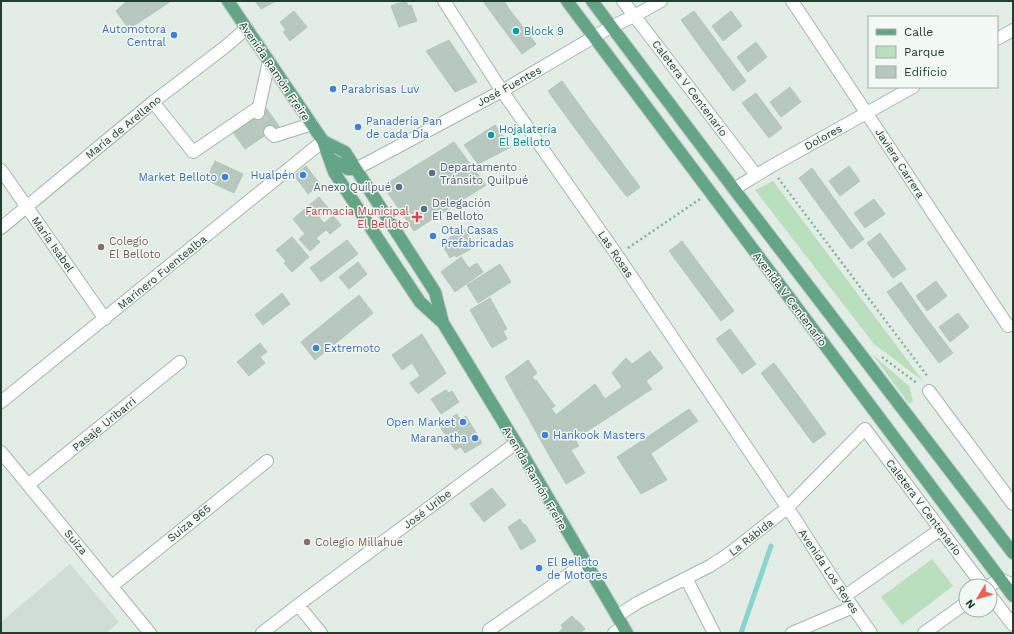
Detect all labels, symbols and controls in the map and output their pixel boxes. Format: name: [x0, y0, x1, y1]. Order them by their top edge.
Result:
legend: [868, 16, 998, 88]
street label: Avenida Ramón Freire: [236, 19, 313, 123]
place label: Automotora Central: [102, 23, 167, 49]
place label: Block 9: [524, 25, 564, 38]
text: Calle: [904, 25, 933, 39]
marker: Block 9: [511, 26, 521, 36]
marker: Automotora Central: [169, 30, 179, 40]
street label: Caletera V Centenario: [649, 38, 730, 139]
text: Parque: [904, 45, 945, 59]
street label: José Fuentes: [475, 63, 544, 109]
text: Edificio: [904, 65, 947, 79]
place label: Parabrisas Luv: [341, 83, 420, 96]
marker: Parabrisas Luv: [328, 84, 338, 94]
street label: María de Arellano: [83, 93, 164, 162]
place label: Panadería Pan de cada Día: [366, 115, 442, 141]
marker: Panadería Pan de cada Día: [353, 122, 363, 132]
street label: Dolores: [802, 122, 844, 153]
place label: Hojalatería El Belloto: [499, 123, 557, 149]
street label: Javiera Carrera: [872, 126, 927, 201]
marker: Hojalatería El Belloto: [486, 130, 496, 140]
place label: Departamento Tránsito Quilpué: [440, 161, 528, 187]
marker: Departamento Tránsito Quilpué: [427, 168, 437, 178]
place label: Hualpén: [251, 169, 295, 182]
marker: Hualpén: [298, 170, 308, 180]
place label: Market Belloto: [138, 171, 217, 184]
marker: Market Belloto: [220, 172, 230, 182]
place label: Anexo Quilpué: [313, 181, 391, 194]
marker: Anexo Quilpué: [394, 182, 404, 192]
place label: Delegación El Belloto: [432, 197, 491, 223]
marker: Delegación El Belloto: [419, 204, 429, 214]
place label: Farmacia Municipal El Belloto: [305, 205, 410, 231]
marker: Farmacia Municipal El Belloto: [412, 212, 422, 222]
street label: María Isabel: [29, 214, 77, 275]
place label: Otal Casas Prefabricadas: [441, 224, 514, 250]
street label: Las Rosas: [595, 228, 636, 280]
marker: Otal Casas Prefabricadas: [428, 231, 438, 241]
street label: Marinero Fuentealba: [115, 233, 209, 312]
place label: Colegio El Belloto: [109, 235, 161, 261]
marker: Colegio El Belloto: [96, 242, 106, 252]
street label: Avenida V Centenario: [750, 250, 829, 349]
place label: Extremoto: [324, 342, 380, 355]
marker: Extremoto: [311, 343, 321, 353]
street label: Pasaje Uribarri: [70, 395, 139, 454]
place label: Open Market: [386, 416, 455, 429]
marker: Open Market: [458, 417, 468, 427]
street label: Avenida Ramón Freire: [500, 424, 569, 532]
place label: Hankook Masters: [553, 429, 646, 442]
marker: Hankook Masters: [540, 430, 550, 440]
place label: Maranatha: [410, 432, 467, 445]
marker: Maranatha: [470, 433, 480, 443]
street label: Caletera V Centenario: [883, 457, 964, 558]
street label: José Uribe: [401, 487, 454, 532]
street label: Suiza 965: [165, 502, 214, 545]
street label: La Rábida: [727, 516, 776, 559]
street label: Suiza: [61, 527, 90, 558]
street label: Avenida Los Reyes: [796, 527, 862, 616]
place label: Colegio Millahue: [315, 536, 403, 549]
marker: Colegio Millahue: [302, 537, 312, 547]
place label: El Belloto de Motores: [547, 556, 608, 582]
marker: El Belloto de Motores: [534, 563, 544, 573]
north arrow: [958, 578, 998, 618]
text: N: [963, 597, 978, 611]

